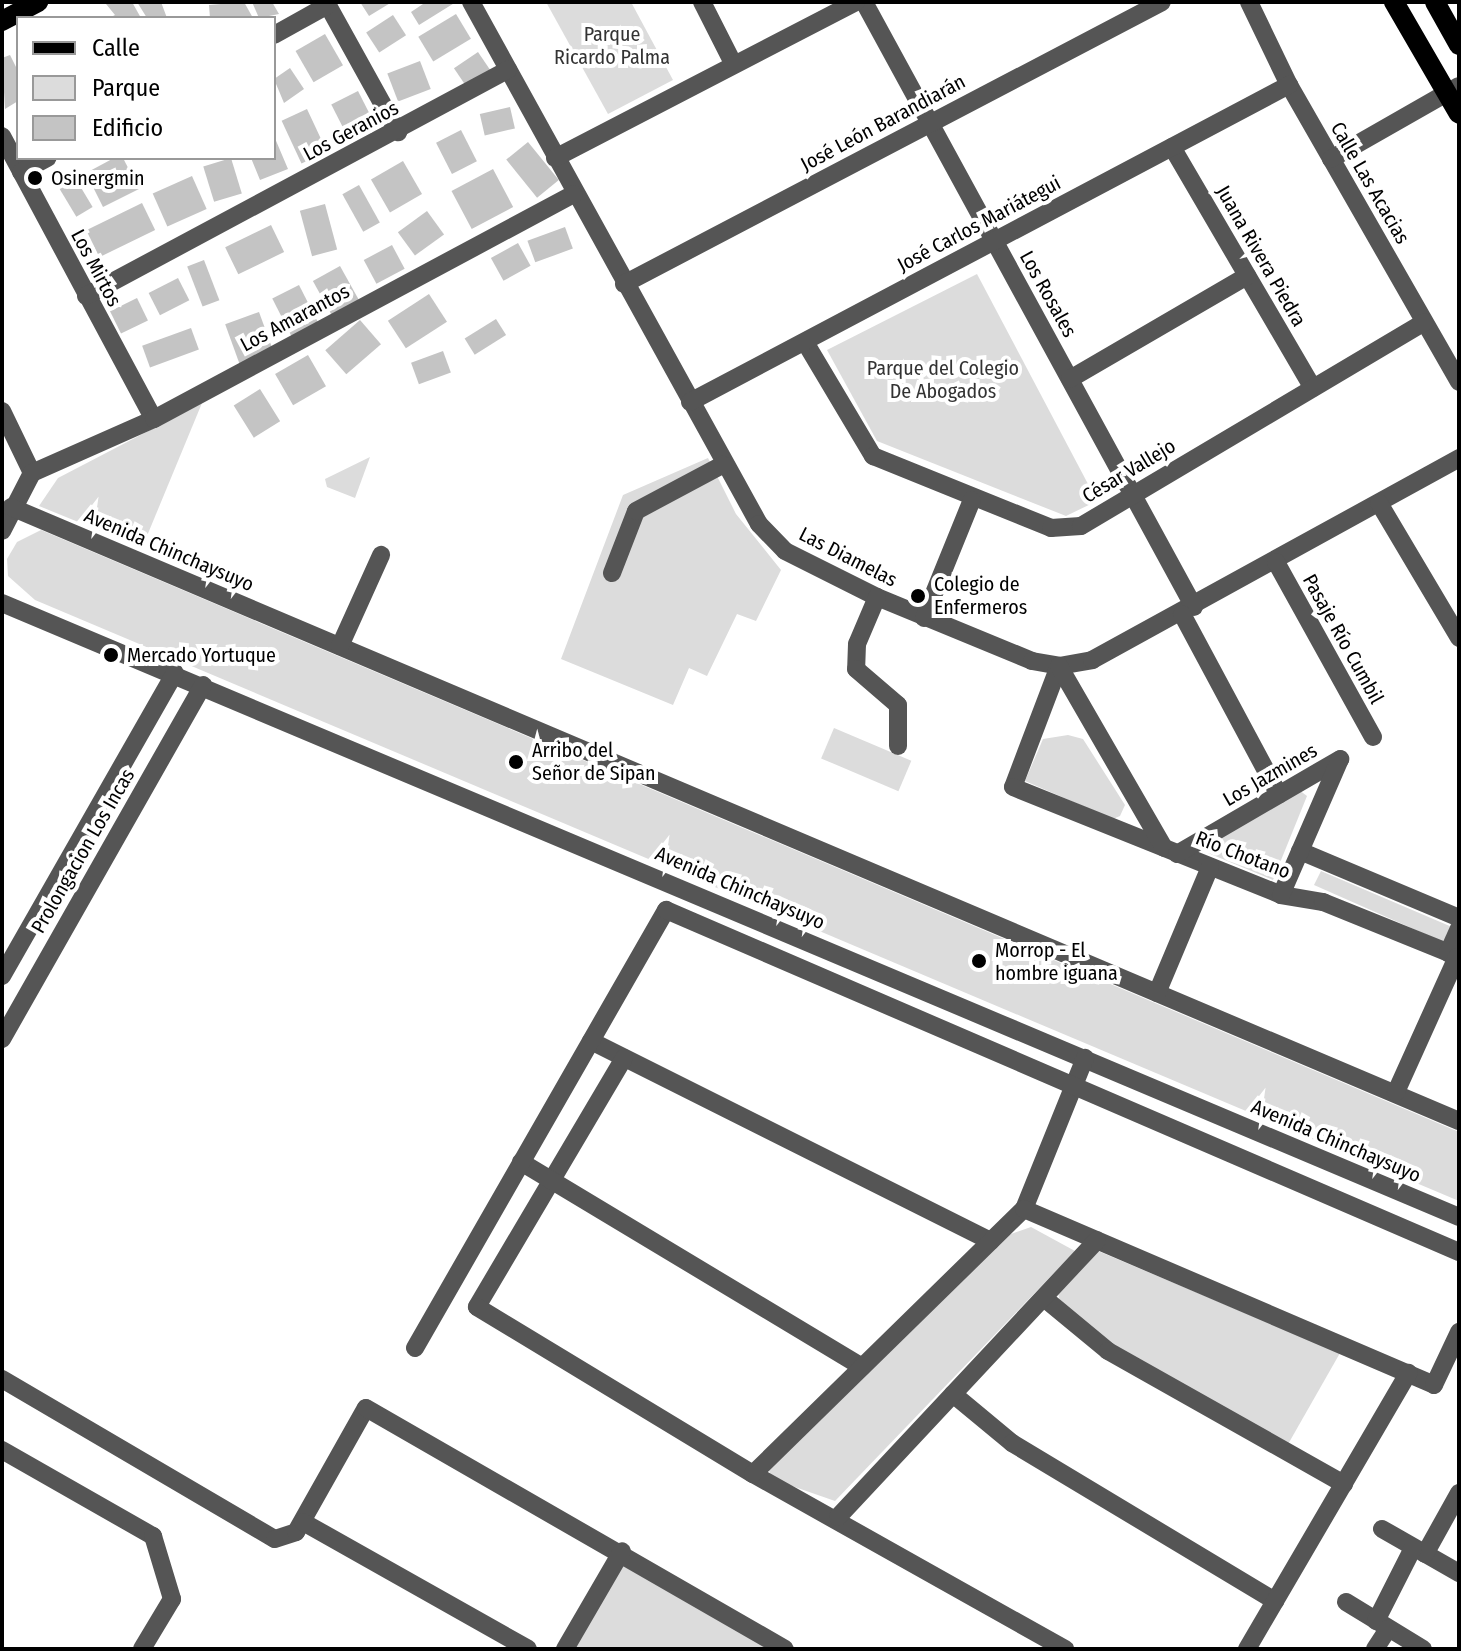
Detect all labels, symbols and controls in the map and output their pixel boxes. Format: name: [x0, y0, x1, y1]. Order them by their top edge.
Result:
legend: [16, 16, 276, 160]
park label: Parque Ricardo Palma: [554, 22, 670, 69]
text: Calle: [92, 34, 140, 62]
street label: José León Barandiarán: [797, 69, 969, 177]
text: Parque: [92, 74, 160, 102]
street label: Los Geranios: [299, 96, 403, 166]
text: Edificio: [92, 114, 163, 142]
street label: Calle Las Acacias: [1325, 118, 1415, 248]
place label: Osinergmin: [51, 166, 145, 190]
marker: Osinergmin: [26, 169, 44, 187]
street label: José Carlos Mariátegui: [893, 171, 1065, 277]
street label: Juana Rivera Piedra: [1211, 181, 1311, 331]
street label: Los Mirtos: [66, 225, 126, 311]
street label: Los Rosales: [1015, 247, 1081, 341]
street label: Los Amarantos: [236, 279, 354, 357]
park label: Parque del Colegio De Abogados: [867, 357, 1019, 404]
street label: César Vallejo: [1078, 434, 1180, 508]
street label: Avenida Chinchaysuyo: [81, 503, 257, 597]
street label: Las Diamelas: [795, 522, 901, 592]
street label: Pasaje Río Cumbil: [1297, 570, 1389, 708]
place label: Colegio de Enfermeros: [934, 572, 1027, 619]
marker: Colegio de Enfermeros: [909, 587, 927, 605]
place label: Mercado Yortuque: [127, 643, 276, 667]
marker: Mercado Yortuque: [102, 646, 120, 664]
place label: Arribo del Señor de Sipan: [532, 738, 656, 785]
street label: Los Jazmines: [1219, 738, 1321, 812]
marker: Arribo del Señor de Sipan: [507, 753, 525, 771]
street label: Prolongacion Los Incas: [26, 764, 140, 938]
street label: Río Chotano: [1192, 826, 1294, 884]
street label: Avenida Chinchaysuyo: [652, 841, 828, 935]
place label: Morrop - El hombre iguana: [995, 938, 1118, 985]
marker: Morrop - El hombre iguana: [970, 952, 988, 970]
street label: Avenida Chinchaysuyo: [1248, 1094, 1424, 1188]

